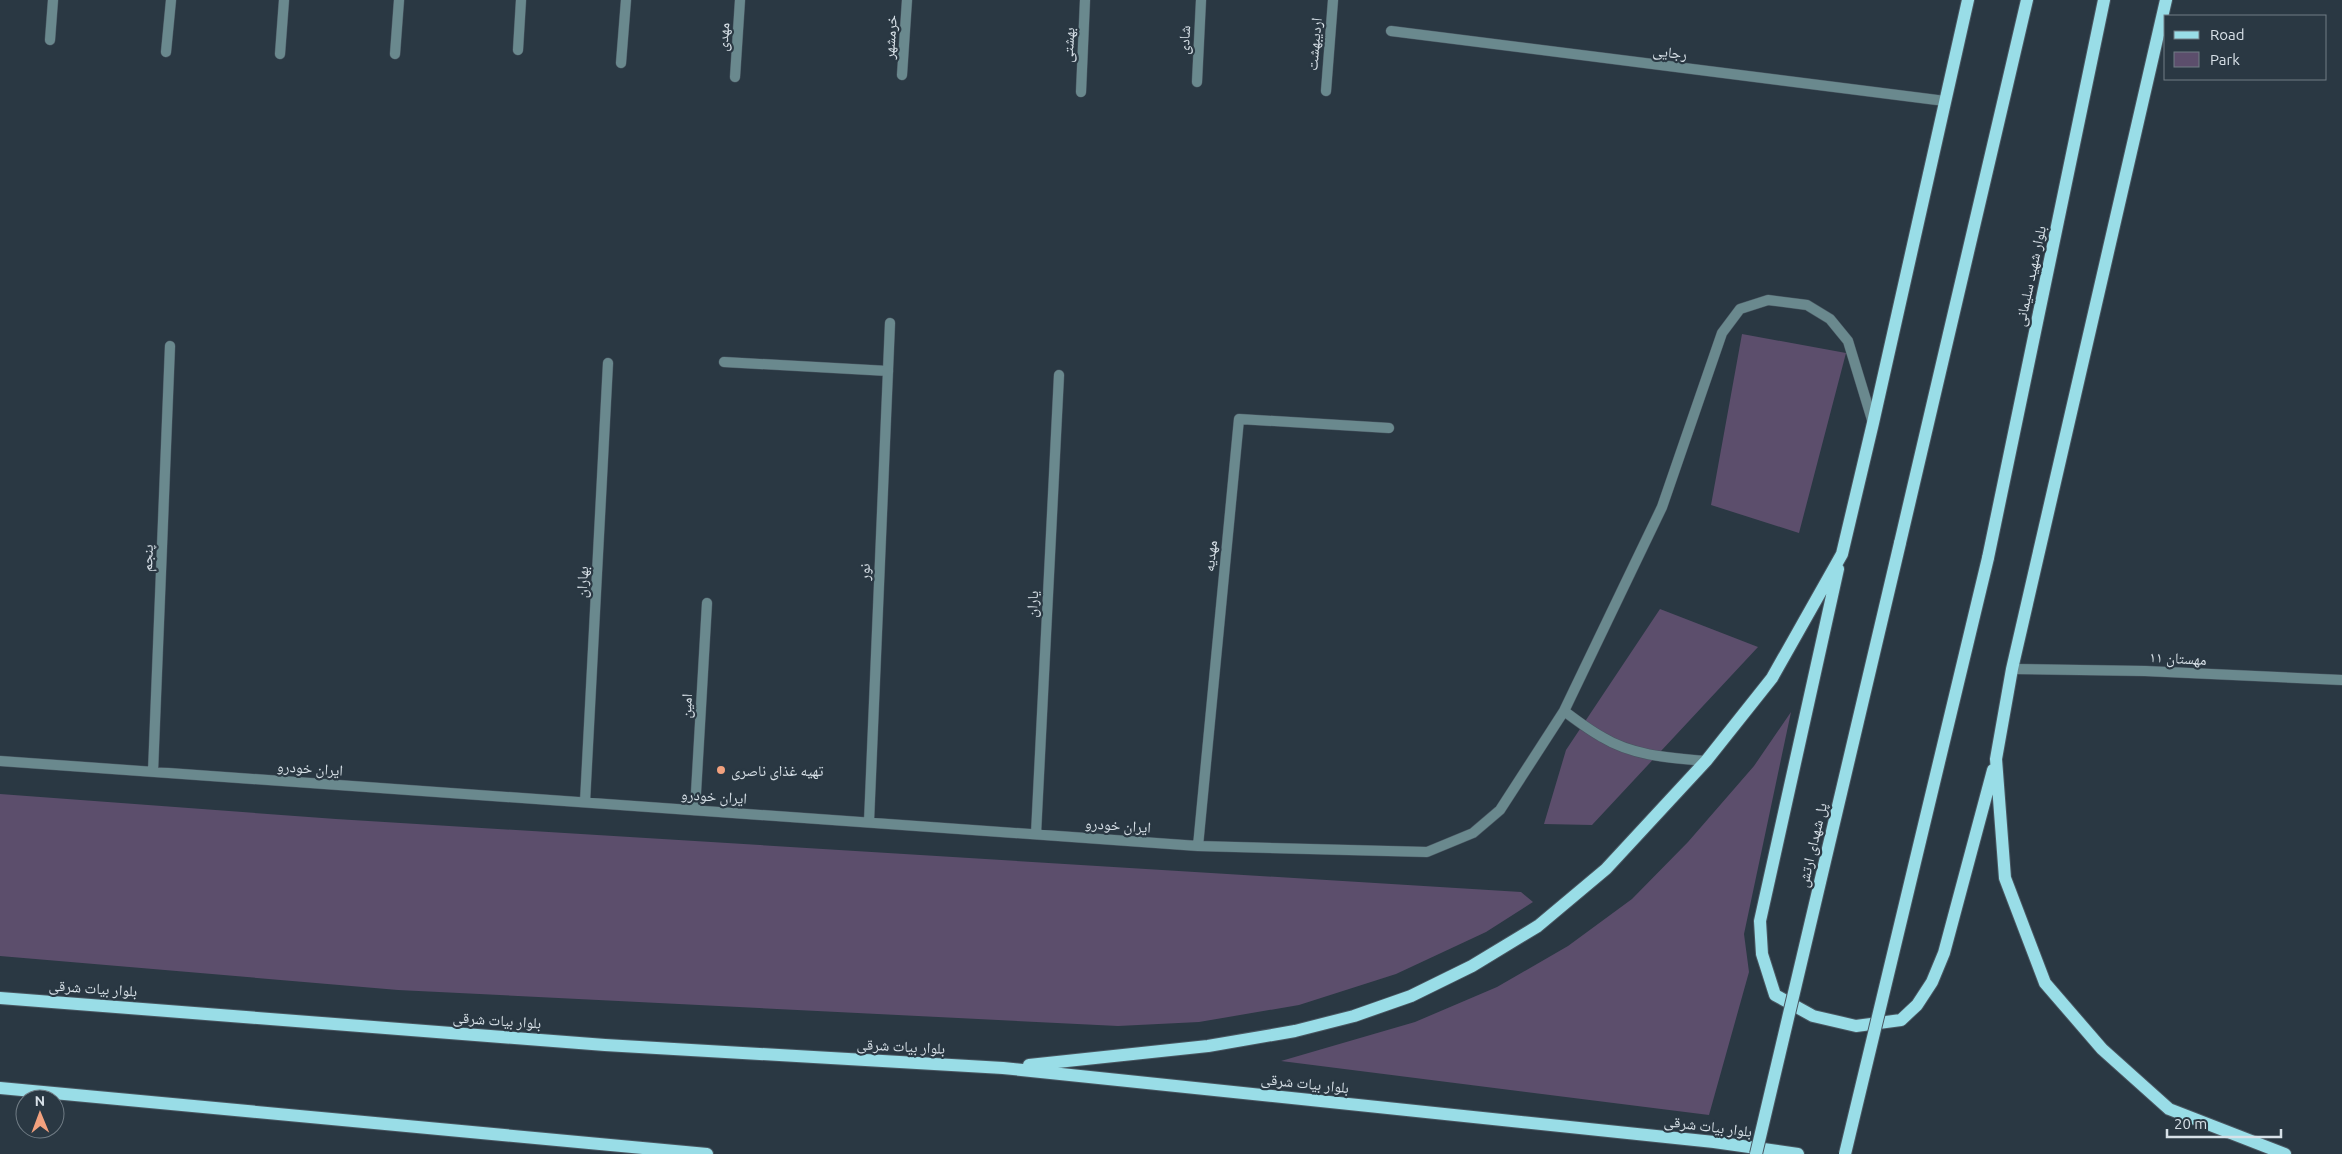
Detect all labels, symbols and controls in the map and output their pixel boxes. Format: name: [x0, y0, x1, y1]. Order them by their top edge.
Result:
street label: خرمشهر: [880, 14, 901, 61]
legend: [2164, 15, 2327, 80]
street label: اردیبهشت: [1303, 17, 1326, 71]
street label: مهدی: [714, 22, 734, 52]
street label: شادی: [1175, 25, 1195, 55]
text: Road: [2210, 26, 2245, 43]
street label: بهشتی: [1059, 27, 1079, 63]
street label: رجایی: [1652, 41, 1688, 65]
text: Park: [2210, 51, 2240, 68]
street label: بلوار شهید سلیمانی: [2011, 224, 2051, 328]
street label: مهدیه: [1200, 539, 1221, 573]
street label: پنجم: [138, 544, 158, 572]
street label: نور: [855, 563, 874, 582]
street label: بهاران: [573, 566, 593, 598]
street label: یاران: [1023, 590, 1043, 618]
street label: مهستان ۱۱: [2149, 648, 2207, 670]
street label: امین: [677, 693, 697, 719]
street label: ایران خودرو: [276, 757, 344, 781]
place label: تهیه غذای ناصری: [731, 762, 824, 781]
marker: تهیه غذای ناصری: [715, 764, 727, 776]
street label: ایران خودرو: [680, 785, 748, 809]
street label: پل شهدای ارتش: [1794, 801, 1832, 889]
street label: ایران خودرو: [1084, 814, 1152, 838]
street label: بلوار بیات شرقی: [48, 976, 138, 1002]
street label: بلوار بیات شرقی: [452, 1008, 542, 1034]
street label: بلوار بیات شرقی: [856, 1035, 946, 1059]
street label: بلوار بیات شرقی: [1260, 1070, 1350, 1098]
north arrow: [15, 1089, 65, 1139]
text: N: [34, 1093, 45, 1109]
scale bar: [2167, 1106, 2281, 1138]
street label: بلوار بیات شرقی: [1663, 1112, 1753, 1142]
text: 20 m: [2174, 1115, 2207, 1132]

